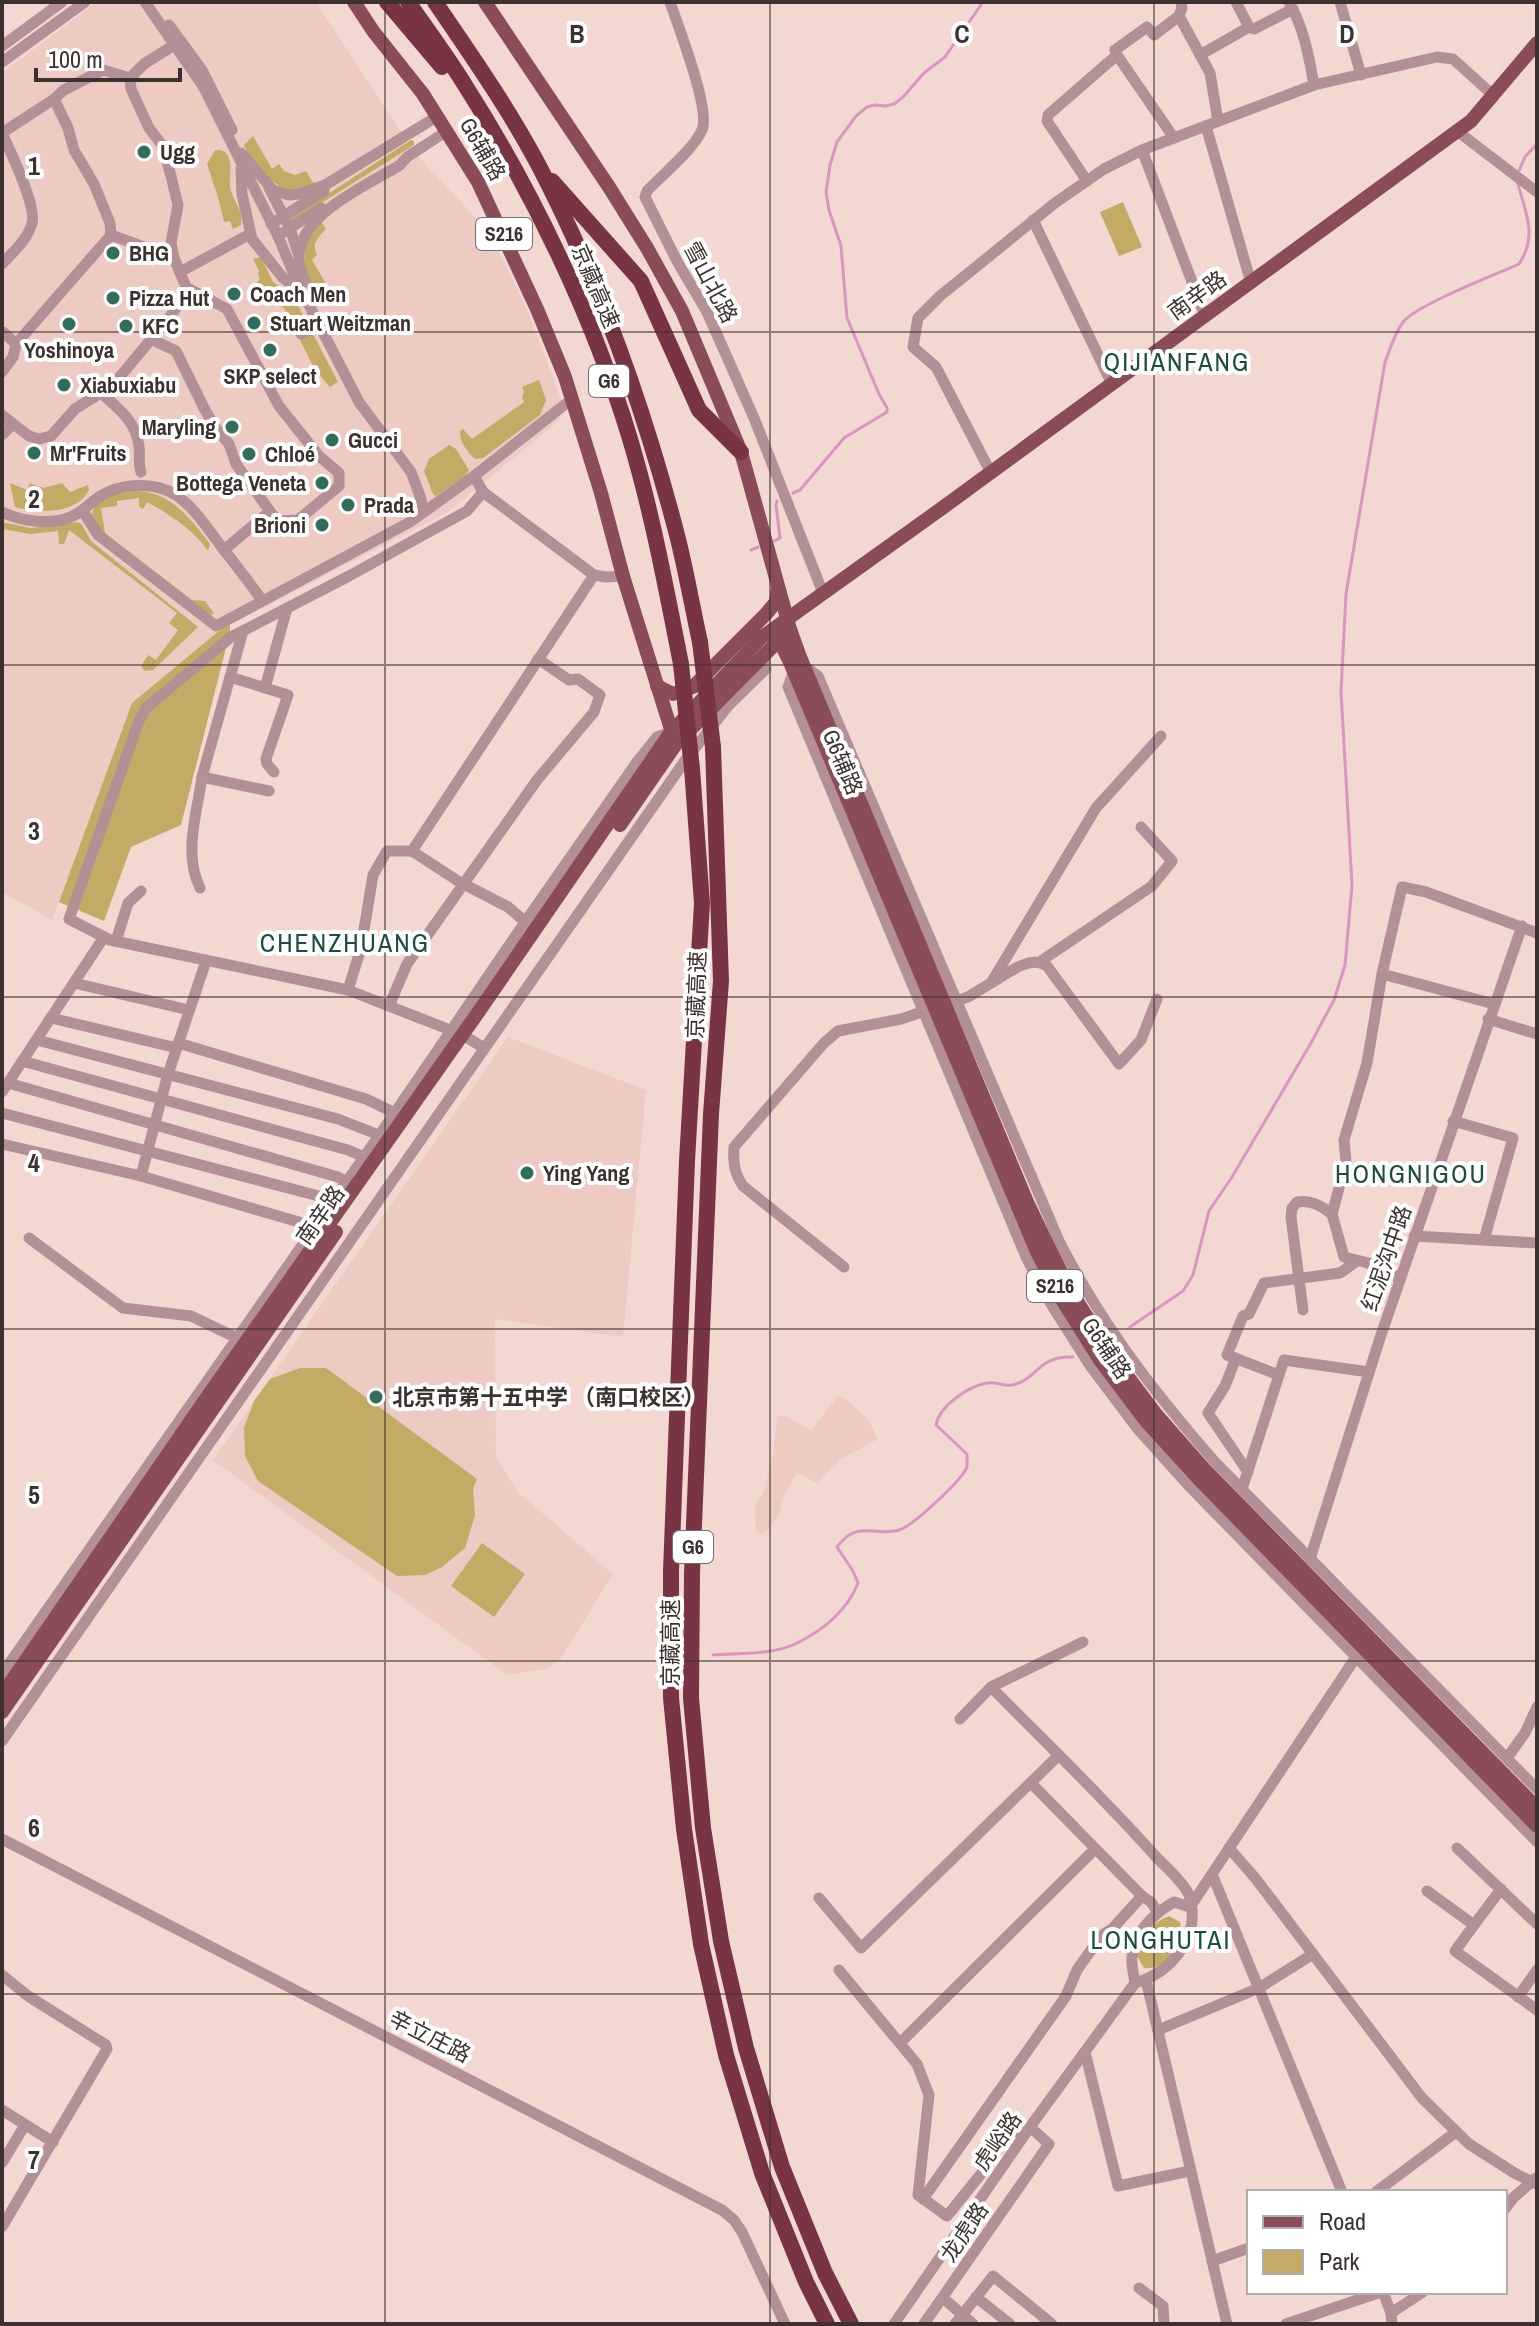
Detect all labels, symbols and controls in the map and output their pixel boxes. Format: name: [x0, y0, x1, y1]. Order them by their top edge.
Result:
text: B: [569, 16, 585, 51]
text: C: [954, 16, 970, 51]
text: D: [1339, 16, 1355, 51]
scale bar: [36, 32, 180, 82]
text: 100 m: [48, 43, 103, 75]
street label: G6辅路: [453, 112, 513, 186]
place label: Ugg: [160, 137, 195, 167]
marker: Ugg: [135, 143, 153, 161]
text: 1: [28, 148, 40, 183]
road number: S216: [476, 218, 532, 250]
street label: 雪山北路: [677, 236, 745, 328]
place label: BHG: [129, 238, 169, 268]
street label: 京藏高速: [565, 240, 627, 332]
marker: BHG: [104, 244, 122, 262]
street label: 南辛路: [1161, 263, 1233, 327]
place label: Coach Men: [250, 279, 346, 309]
place label: Pizza Hut: [129, 283, 209, 313]
marker: Coach Men: [225, 285, 243, 303]
marker: Pizza Hut: [104, 289, 122, 307]
place label: Stuart Weitzman: [270, 308, 411, 338]
place label: KFC: [142, 311, 179, 341]
marker: Stuart Weitzman: [245, 314, 263, 332]
marker: Yoshinoya: [60, 315, 78, 333]
marker: KFC: [117, 317, 135, 335]
place label: Yoshinoya: [24, 335, 114, 365]
marker: SKP select: [261, 341, 279, 359]
district label: QIJIANFANG: [1104, 344, 1250, 379]
place label: SKP select: [224, 361, 316, 391]
road number: G6: [589, 365, 629, 397]
place label: Xiabuxiabu: [80, 370, 176, 400]
marker: Xiabuxiabu: [55, 376, 73, 394]
place label: Maryling: [142, 412, 216, 442]
marker: Maryling: [223, 418, 241, 436]
place label: Gucci: [348, 425, 398, 455]
marker: Gucci: [323, 431, 341, 449]
place label: Mr'Fruits: [50, 438, 126, 468]
place label: Chloé: [265, 439, 315, 469]
marker: Mr'Fruits: [25, 444, 43, 462]
marker: Chloé: [240, 445, 258, 463]
place label: Bottega Veneta: [176, 468, 306, 498]
marker: Bottega Veneta: [313, 474, 331, 492]
text: 2: [28, 481, 40, 516]
place label: Prada: [364, 490, 414, 520]
marker: Prada: [339, 496, 357, 514]
place label: Brioni: [254, 510, 306, 540]
marker: Brioni: [313, 516, 331, 534]
street label: G6辅路: [816, 725, 870, 799]
text: 3: [28, 813, 40, 848]
district label: CHENZHUANG: [260, 925, 430, 960]
street label: 京藏高速: [679, 950, 713, 1040]
text: 4: [28, 1145, 40, 1180]
district label: HONGNIGOU: [1335, 1156, 1487, 1191]
place label: Ying Yang: [543, 1158, 629, 1188]
marker: Ying Yang: [518, 1164, 536, 1182]
street label: 南辛路: [289, 1179, 351, 1251]
street label: 红泥沟中路: [1354, 1201, 1418, 1315]
road number: S216: [1027, 1270, 1083, 1302]
street label: G6辅路: [1076, 1311, 1138, 1385]
place label: 北京市第十五中学 （南口校区）: [392, 1382, 705, 1412]
marker: 北京市第十五中学 （南口校区）: [367, 1388, 385, 1406]
text: 5: [28, 1477, 40, 1512]
road number: G6: [673, 1531, 713, 1563]
street label: 京藏高速: [655, 1599, 685, 1687]
text: 6: [28, 1810, 40, 1845]
district label: LONGHUTAI: [1091, 1922, 1231, 1957]
street label: 辛立庄路: [384, 2003, 476, 2069]
street label: 虎峪路: [966, 2105, 1028, 2177]
text: 7: [28, 2142, 40, 2177]
legend: [1247, 2190, 1507, 2294]
street label: 龙虎路: [933, 2196, 995, 2268]
text: Road: [1319, 2205, 1366, 2237]
text: Park: [1319, 2245, 1360, 2277]

